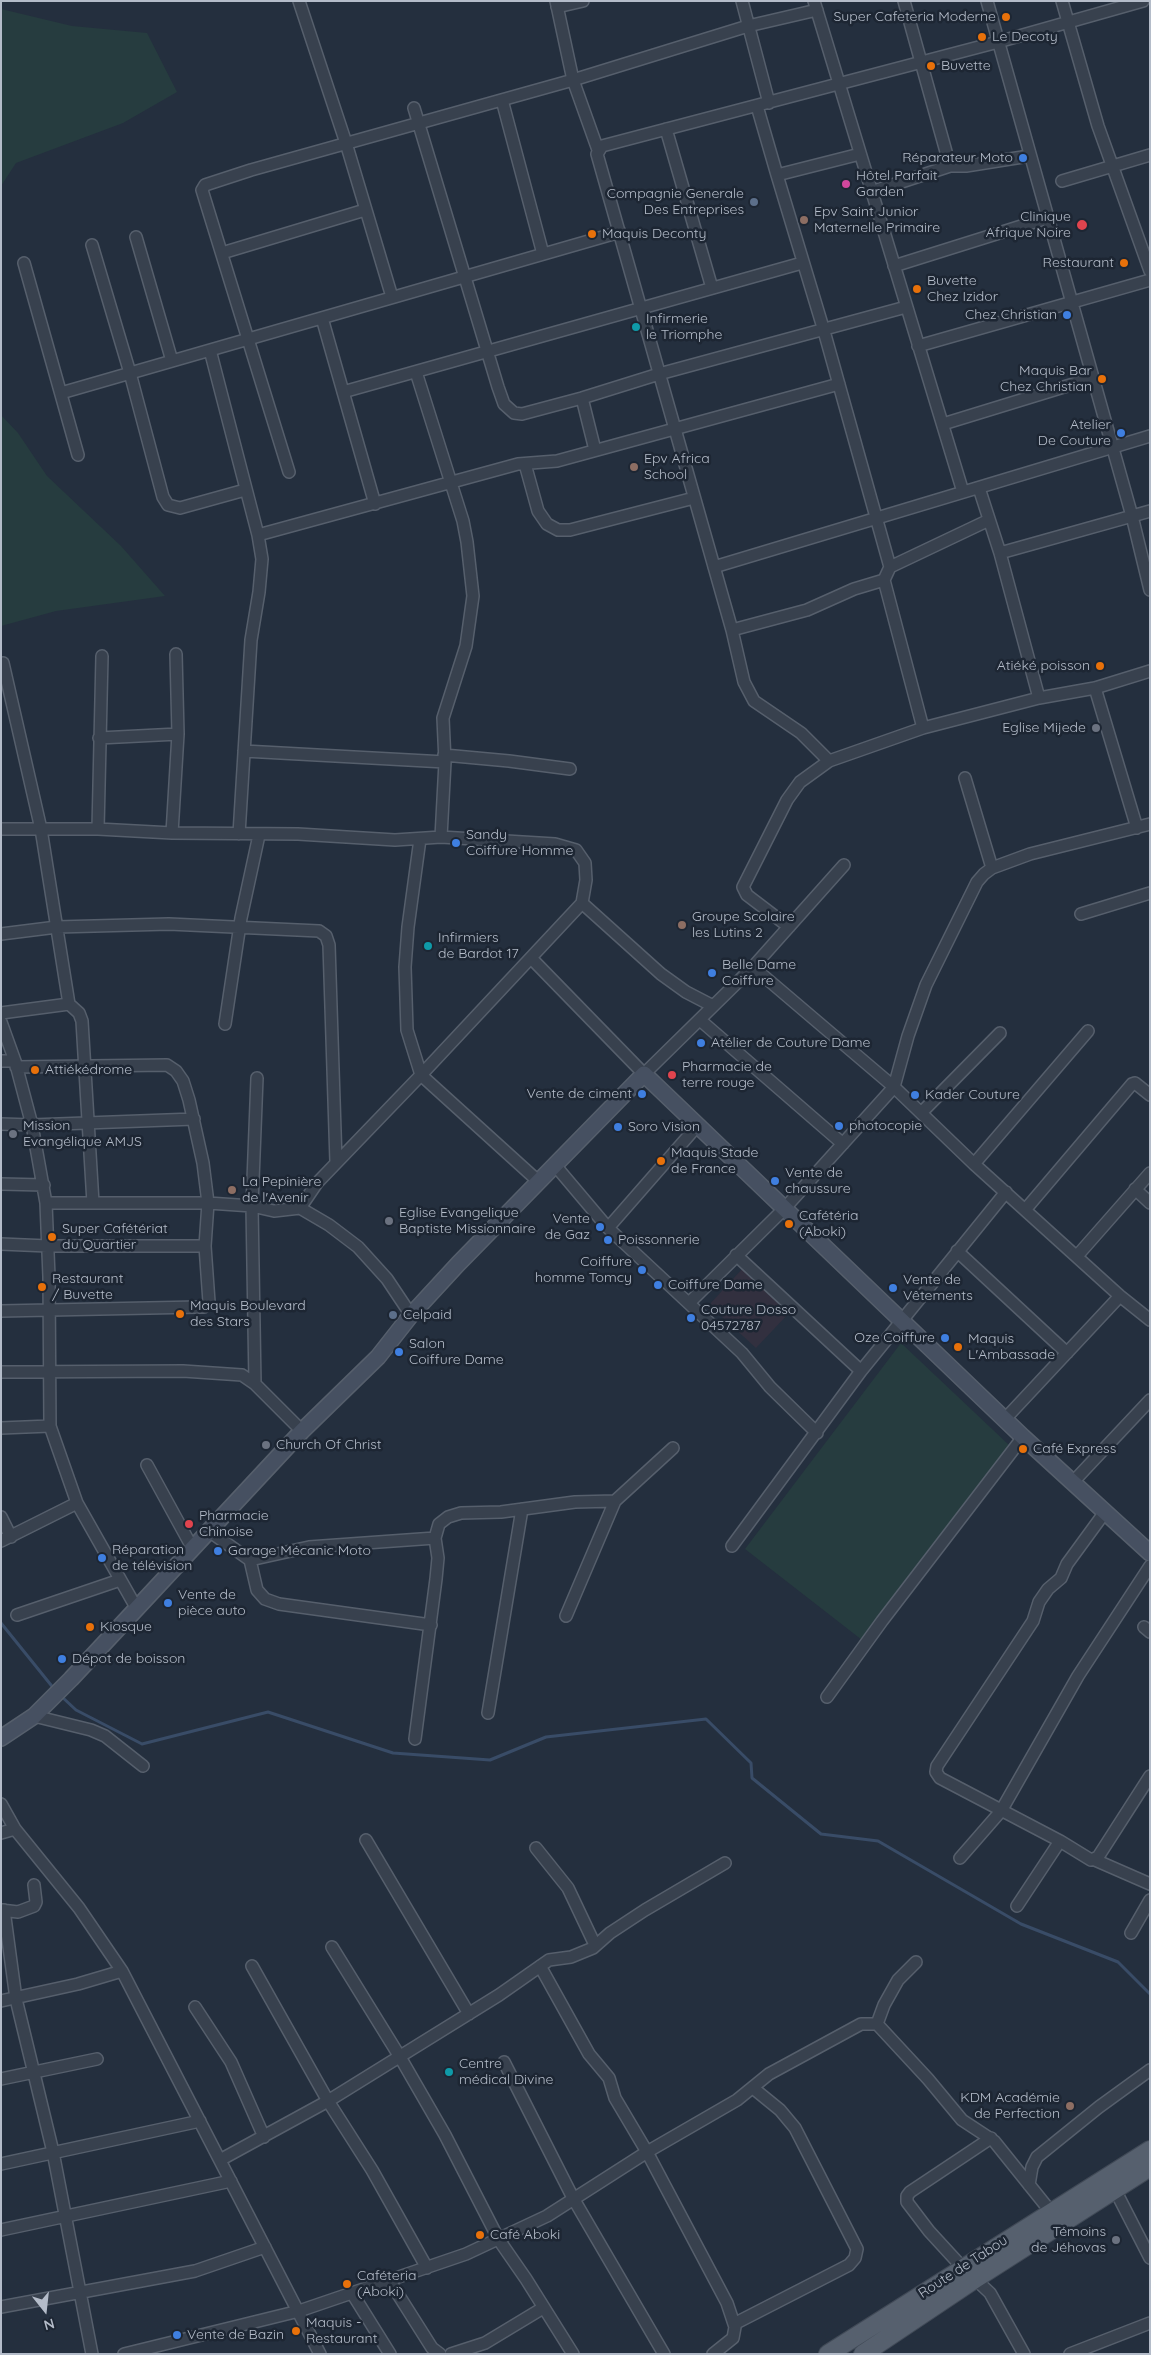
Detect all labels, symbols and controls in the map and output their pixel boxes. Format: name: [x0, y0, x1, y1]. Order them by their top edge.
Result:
place label: Super Cafeteria Moderne: [833, 9, 996, 25]
marker: Super Cafeteria Moderne: [1000, 11, 1012, 23]
place label: Le Decoty: [992, 29, 1058, 45]
marker: Le Decoty: [976, 31, 988, 43]
place label: Buvette: [941, 58, 991, 74]
marker: Buvette: [925, 60, 937, 72]
place label: Réparateur Moto: [902, 150, 1013, 166]
marker: Réparateur Moto: [1017, 152, 1029, 164]
place label: Hôtel Parfait Garden: [856, 168, 938, 200]
marker: Hôtel Parfait Garden: [840, 178, 852, 190]
place label: Compagnie Generale Des Entreprises: [607, 186, 744, 218]
marker: Compagnie Generale Des Entreprises: [748, 196, 760, 208]
place label: Epv Saint Junior Maternelle Primaire: [814, 204, 940, 236]
place label: Clinique Afrique Noire: [986, 209, 1071, 242]
marker: Epv Saint Junior Maternelle Primaire: [798, 214, 810, 226]
marker: Clinique Afrique Noire: [1075, 218, 1089, 232]
place label: Maquis Deconty: [602, 226, 706, 242]
marker: Maquis Deconty: [586, 228, 598, 240]
place label: Restaurant: [1043, 255, 1114, 271]
marker: Restaurant: [1118, 257, 1130, 269]
place label: Buvette Chez Izidor: [927, 273, 998, 306]
marker: Buvette Chez Izidor: [911, 283, 923, 295]
place label: Chez Christian: [965, 307, 1057, 323]
marker: Chez Christian: [1061, 309, 1073, 321]
place label: Infirmerie le Triomphe: [646, 311, 722, 344]
marker: Infirmerie le Triomphe: [630, 321, 642, 333]
place label: Maquis Bar Chez Christian: [1000, 363, 1092, 396]
marker: Maquis Bar Chez Christian: [1096, 373, 1108, 385]
place label: Atelier De Couture: [1038, 417, 1111, 450]
marker: Atelier De Couture: [1115, 427, 1127, 439]
place label: Epv Africa School: [644, 451, 710, 484]
marker: Epv Africa School: [628, 461, 640, 473]
place label: Atiéké poisson: [997, 658, 1090, 674]
marker: Atiéké poisson: [1094, 660, 1106, 672]
place label: Eglise Mijede: [1002, 720, 1086, 736]
marker: Eglise Mijede: [1090, 722, 1102, 734]
place label: Sandy Coiffure Homme: [466, 827, 573, 860]
marker: Sandy Coiffure Homme: [450, 837, 462, 849]
place label: Groupe Scolaire les Lutins 2: [692, 909, 795, 942]
marker: Groupe Scolaire les Lutins 2: [676, 919, 688, 931]
place label: Infirmiers de Bardot 17: [438, 930, 519, 962]
marker: Infirmiers de Bardot 17: [422, 940, 434, 952]
place label: Belle Dame Coiffure: [722, 957, 796, 990]
marker: Belle Dame Coiffure: [706, 967, 718, 979]
place label: Atélier de Couture Dame: [711, 1035, 870, 1051]
marker: Atélier de Couture Dame: [695, 1037, 707, 1049]
place label: Pharmacie de terre rouge: [682, 1059, 772, 1092]
place label: Attiékédrome: [45, 1062, 132, 1078]
marker: Attiékédrome: [29, 1064, 41, 1076]
marker: Pharmacie de terre rouge: [666, 1069, 678, 1081]
place label: Vente de ciment: [527, 1086, 632, 1102]
place label: Kader Couture: [925, 1087, 1020, 1103]
marker: Vente de ciment: [636, 1088, 648, 1100]
marker: Kader Couture: [909, 1089, 921, 1101]
place label: Mission Evangélique AMJS: [23, 1118, 142, 1150]
place label: photocopie: [849, 1118, 922, 1134]
place label: Soro Vision: [628, 1119, 700, 1135]
marker: photocopie: [833, 1120, 845, 1132]
marker: Soro Vision: [612, 1121, 624, 1133]
marker: Mission Evangélique AMJS: [7, 1128, 19, 1140]
place label: Maquis Stade de France: [671, 1145, 758, 1178]
marker: Maquis Stade de France: [655, 1155, 667, 1167]
place label: Vente de chaussure: [785, 1165, 851, 1198]
place label: La Pepinière de l'Avenir: [242, 1174, 321, 1206]
marker: Vente de chaussure: [769, 1175, 781, 1187]
marker: La Pepinière de l'Avenir: [226, 1184, 238, 1196]
place label: Eglise Evangelique Baptiste Missionnaire: [399, 1205, 536, 1238]
place label: Cafétéria (Aboki): [799, 1208, 859, 1240]
place label: Vente de Gaz: [545, 1211, 590, 1244]
marker: Eglise Evangelique Baptiste Missionnaire: [383, 1215, 395, 1227]
marker: Cafétéria (Aboki): [783, 1218, 795, 1230]
place label: Super Cafétériat du Quartier: [62, 1221, 168, 1254]
marker: Vente de Gaz: [594, 1221, 606, 1233]
marker: Super Cafétériat du Quartier: [46, 1231, 58, 1243]
place label: Poissonnerie: [618, 1232, 700, 1248]
marker: Poissonnerie: [602, 1234, 614, 1246]
place label: Coiffure homme Tomcy: [535, 1254, 632, 1286]
marker: Coiffure homme Tomcy: [636, 1264, 648, 1276]
place label: Restaurant / Buvette: [52, 1271, 123, 1304]
place label: Vente de Vêtements: [903, 1272, 973, 1304]
place label: Coiffure Dame: [668, 1277, 763, 1293]
marker: Coiffure Dame: [652, 1279, 664, 1291]
marker: Restaurant / Buvette: [36, 1281, 48, 1293]
marker: Vente de Vêtements: [887, 1282, 899, 1294]
place label: Maquis Boulevard des Stars: [190, 1298, 306, 1330]
place label: Couture Dosso 04572787: [701, 1302, 796, 1334]
place label: Celpaid: [403, 1307, 452, 1323]
marker: Maquis Boulevard des Stars: [174, 1308, 186, 1320]
marker: Celpaid: [387, 1309, 399, 1321]
marker: Couture Dosso 04572787: [685, 1312, 697, 1324]
place label: Oze Coiffure: [854, 1330, 935, 1346]
place label: Maquis L'Ambassade: [968, 1331, 1055, 1364]
marker: Oze Coiffure: [939, 1332, 951, 1344]
place label: Salon Coiffure Dame: [409, 1336, 504, 1368]
marker: Maquis L'Ambassade: [952, 1341, 964, 1353]
marker: Salon Coiffure Dame: [393, 1346, 405, 1358]
place label: Church Of Christ: [276, 1437, 382, 1453]
marker: Church Of Christ: [260, 1439, 272, 1451]
place label: Café Express: [1033, 1441, 1116, 1457]
marker: Café Express: [1017, 1443, 1029, 1455]
place label: Pharmacie Chinoise: [199, 1508, 269, 1540]
marker: Pharmacie Chinoise: [183, 1518, 195, 1530]
place label: Réparation de télévision: [112, 1542, 192, 1574]
place label: Garage Mécanic Moto: [228, 1543, 371, 1559]
marker: Garage Mécanic Moto: [212, 1545, 224, 1557]
marker: Réparation de télévision: [96, 1552, 108, 1564]
place label: Vente de pièce auto: [178, 1587, 246, 1620]
marker: Vente de pièce auto: [162, 1597, 174, 1609]
place label: Kiosque: [100, 1619, 152, 1635]
marker: Kiosque: [84, 1621, 96, 1633]
place label: Dépot de boisson: [72, 1651, 185, 1667]
marker: Dépot de boisson: [56, 1653, 68, 1665]
place label: Centre médical Divine: [459, 2056, 553, 2088]
marker: Centre médical Divine: [443, 2066, 455, 2078]
place label: KDM Académie de Perfection: [960, 2090, 1060, 2122]
marker: KDM Académie de Perfection: [1064, 2100, 1076, 2112]
place label: Témoins de Jéhovas: [1031, 2224, 1106, 2256]
place label: Café Aboki: [490, 2227, 560, 2243]
marker: Café Aboki: [474, 2229, 486, 2241]
street label: Route de Tabou: [915, 2232, 1011, 2302]
marker: Témoins de Jéhovas: [1110, 2234, 1122, 2246]
place label: Caféteria (Aboki): [357, 2268, 417, 2300]
marker: Caféteria (Aboki): [341, 2278, 353, 2290]
north arrow: [20, 2285, 70, 2335]
text: N: [42, 2314, 57, 2334]
place label: Maquis - Restaurant: [306, 2315, 377, 2348]
marker: Maquis - Restaurant: [290, 2325, 302, 2337]
place label: Vente de Bazin: [187, 2327, 284, 2343]
marker: Vente de Bazin: [171, 2329, 183, 2341]

